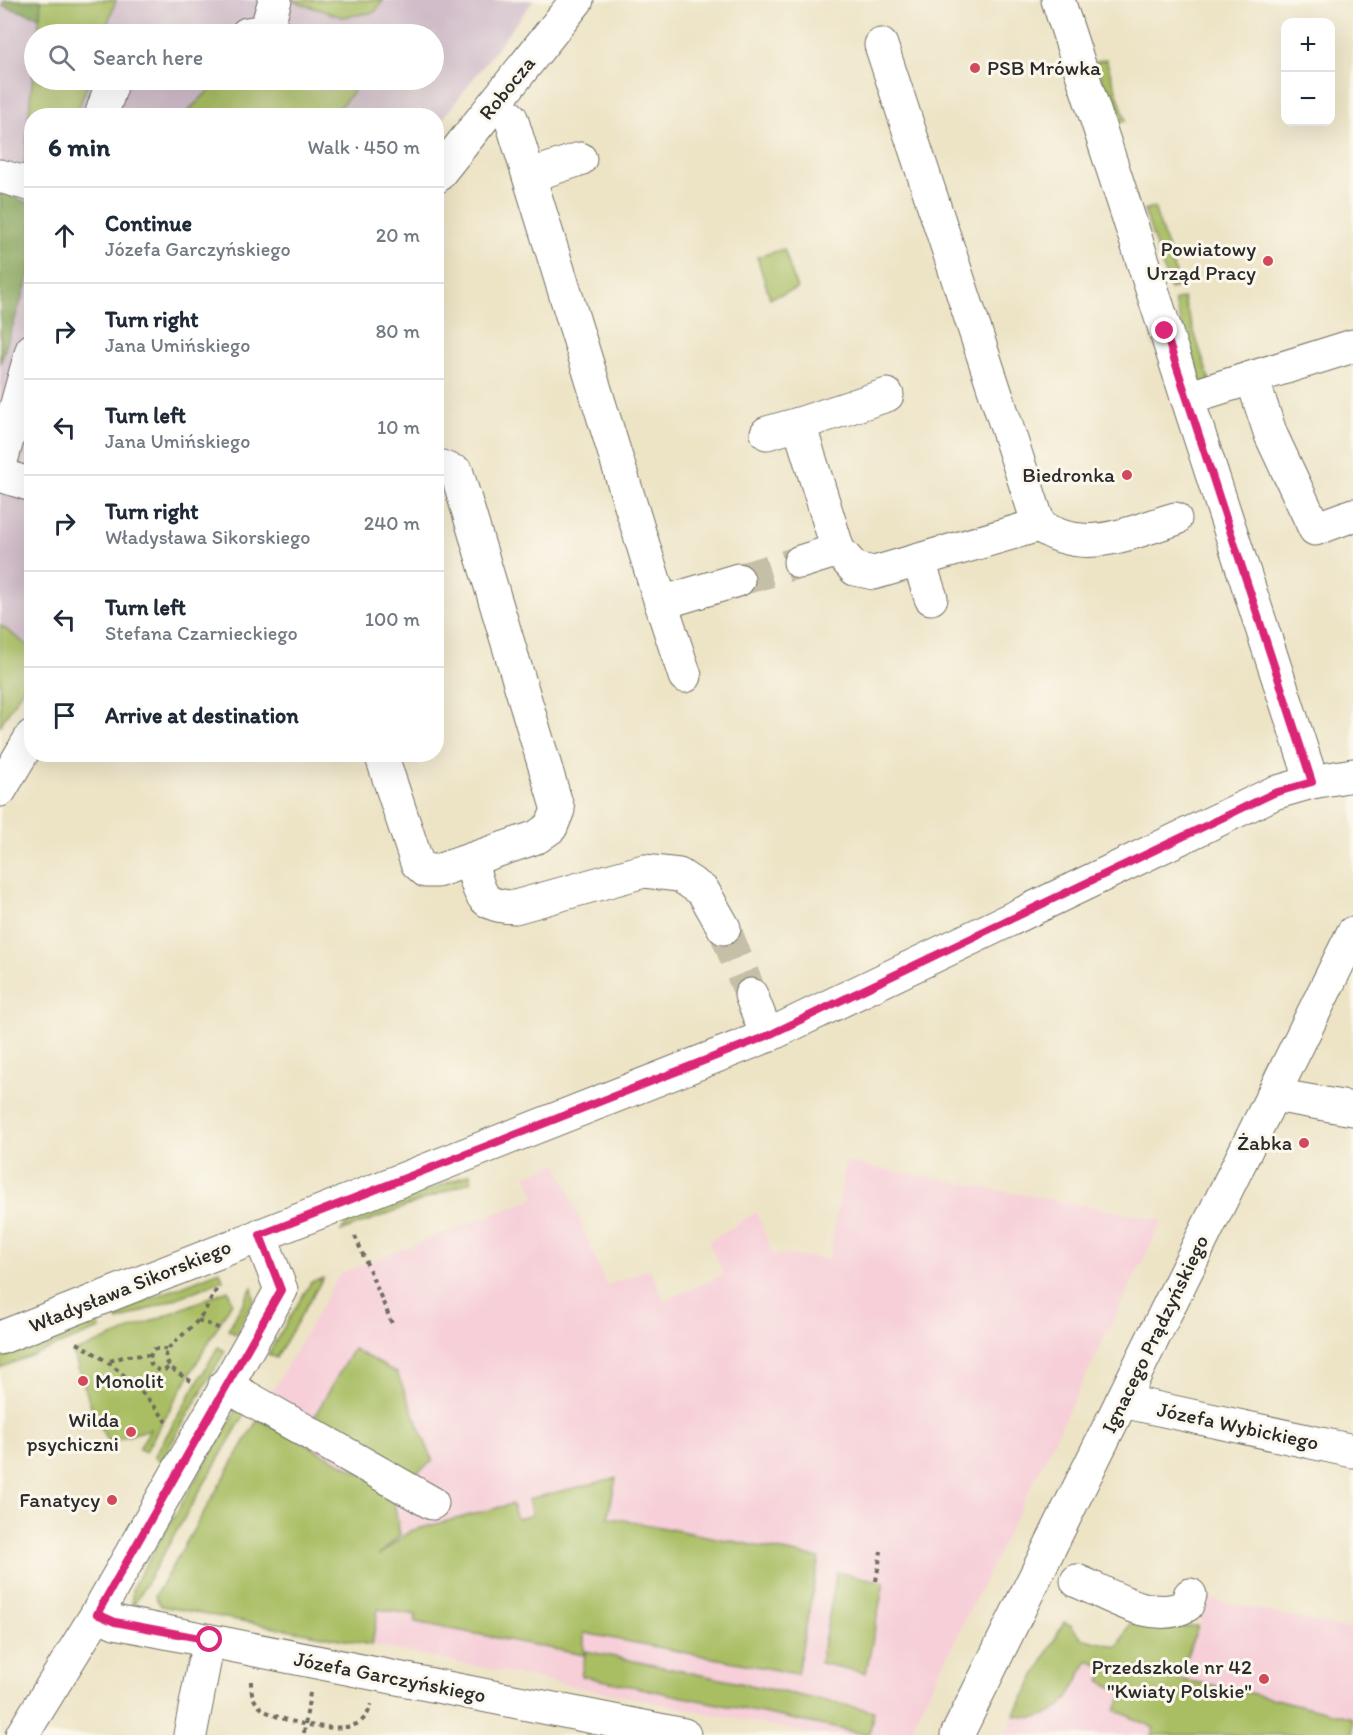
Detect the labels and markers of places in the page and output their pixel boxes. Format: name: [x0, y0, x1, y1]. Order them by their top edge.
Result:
place label: PSB Mrówka: [987, 55, 1101, 80]
marker: PSB Mrówka: [968, 61, 982, 75]
place label: Powiatowy Urząd Pracy: [1146, 236, 1256, 285]
marker: Powiatowy Urząd Pracy: [1261, 254, 1275, 268]
place label: Biedronka: [1022, 462, 1115, 487]
marker: Biedronka: [1120, 468, 1134, 482]
place label: Żabka: [1237, 1130, 1292, 1155]
marker: Żabka: [1297, 1136, 1311, 1150]
place label: Monolit: [95, 1368, 164, 1393]
marker: Monolit: [76, 1374, 90, 1388]
place label: Wilda psychiczni: [26, 1407, 119, 1456]
marker: Wilda psychiczni: [124, 1425, 138, 1439]
place label: Fanatycy: [19, 1487, 100, 1512]
marker: Fanatycy: [105, 1493, 119, 1507]
place label: Przedszkole nr 42 "Kwiaty Polskie": [1092, 1654, 1252, 1703]
marker: Przedszkole nr 42 "Kwiaty Polskie": [1257, 1672, 1271, 1686]

